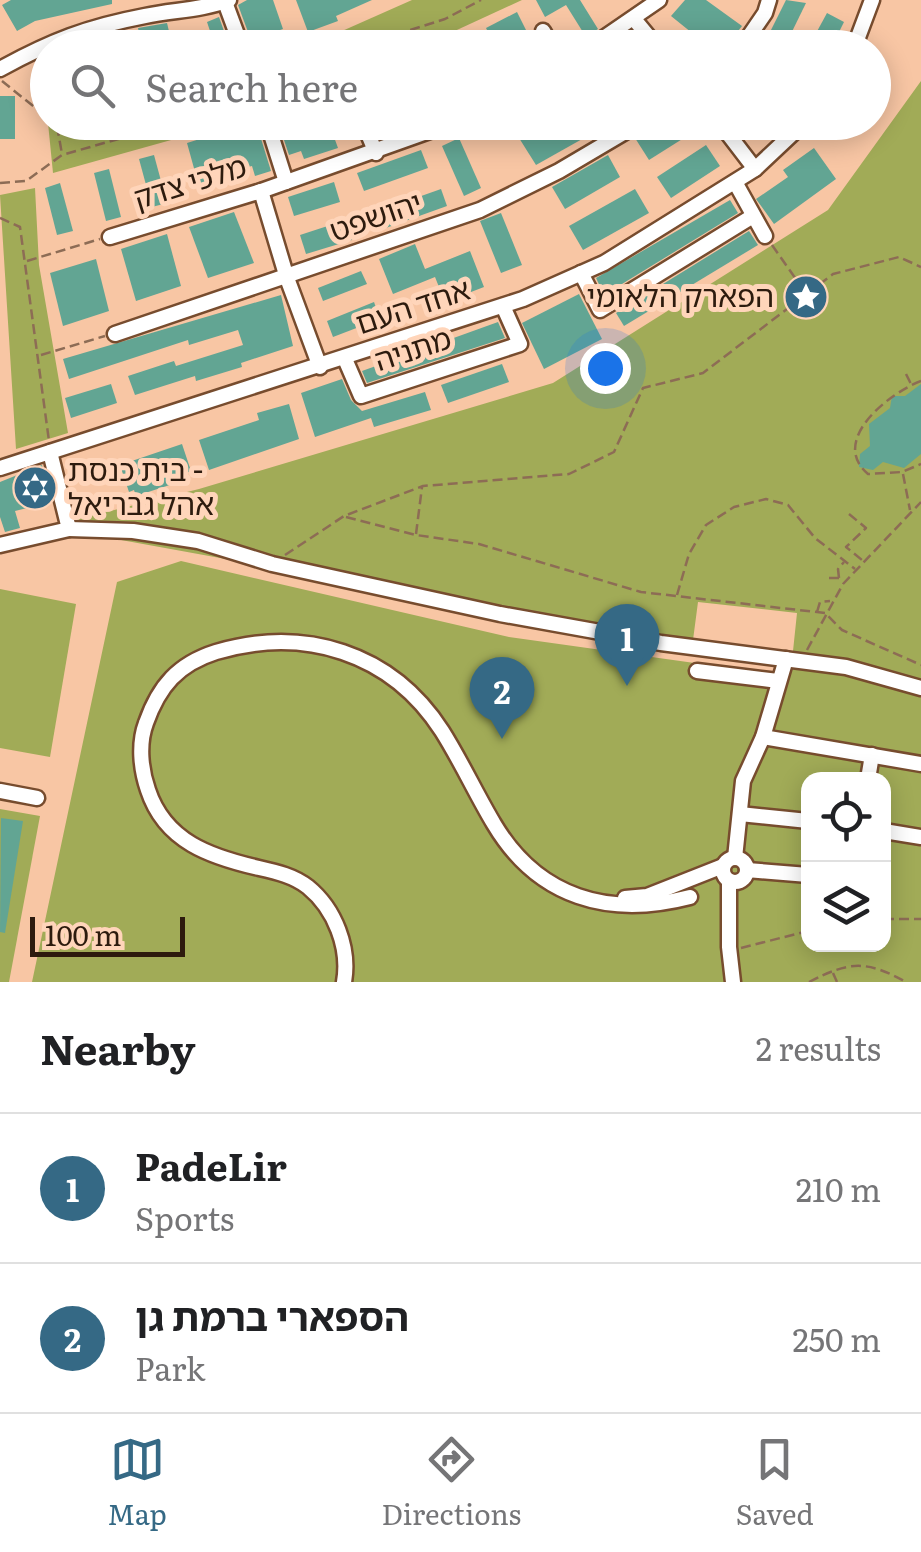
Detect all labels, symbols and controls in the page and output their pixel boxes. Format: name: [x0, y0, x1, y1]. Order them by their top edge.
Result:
search box: [30, 30, 891, 140]
text: Search here: [145, 57, 358, 114]
icon: search: [65, 58, 120, 113]
street label: מלכי צדק: [127, 142, 251, 218]
street label: יהושפט: [323, 178, 427, 250]
street label: אחד העם: [349, 265, 475, 343]
place label: הפארק הלאומי: [587, 272, 774, 316]
place icon: הפארק הלאומי: [783, 274, 829, 320]
street label: מתניה: [368, 314, 456, 380]
your location: [580, 343, 631, 394]
place label: בית כנסת - אהל גבריאל: [68, 446, 214, 524]
synagogue icon: בית כנסת - אהל גבריאל: [12, 465, 58, 511]
pin: 1: [594, 604, 660, 686]
pin: 2: [470, 656, 534, 739]
map controls: [801, 772, 891, 952]
button: locate: [801, 772, 891, 862]
button: layers: [801, 862, 891, 952]
scale bar: [30, 912, 185, 956]
text: 100 m: [45, 913, 122, 955]
text: Nearby: [40, 1016, 196, 1078]
text: 2 results: [756, 1023, 881, 1071]
text: PadeLir: [135, 1136, 287, 1193]
text: 1: [66, 1164, 79, 1212]
text: 210 m: [796, 1164, 881, 1212]
text: Sports: [135, 1193, 234, 1241]
text: הספארי ברמת גן: [135, 1286, 409, 1343]
text: 2: [64, 1314, 81, 1362]
text: 250 m: [793, 1314, 881, 1362]
text: Park: [135, 1343, 205, 1391]
tab: Map: [107, 1432, 167, 1534]
tab: Directions: [381, 1432, 521, 1534]
tab: Saved: [736, 1432, 814, 1534]

